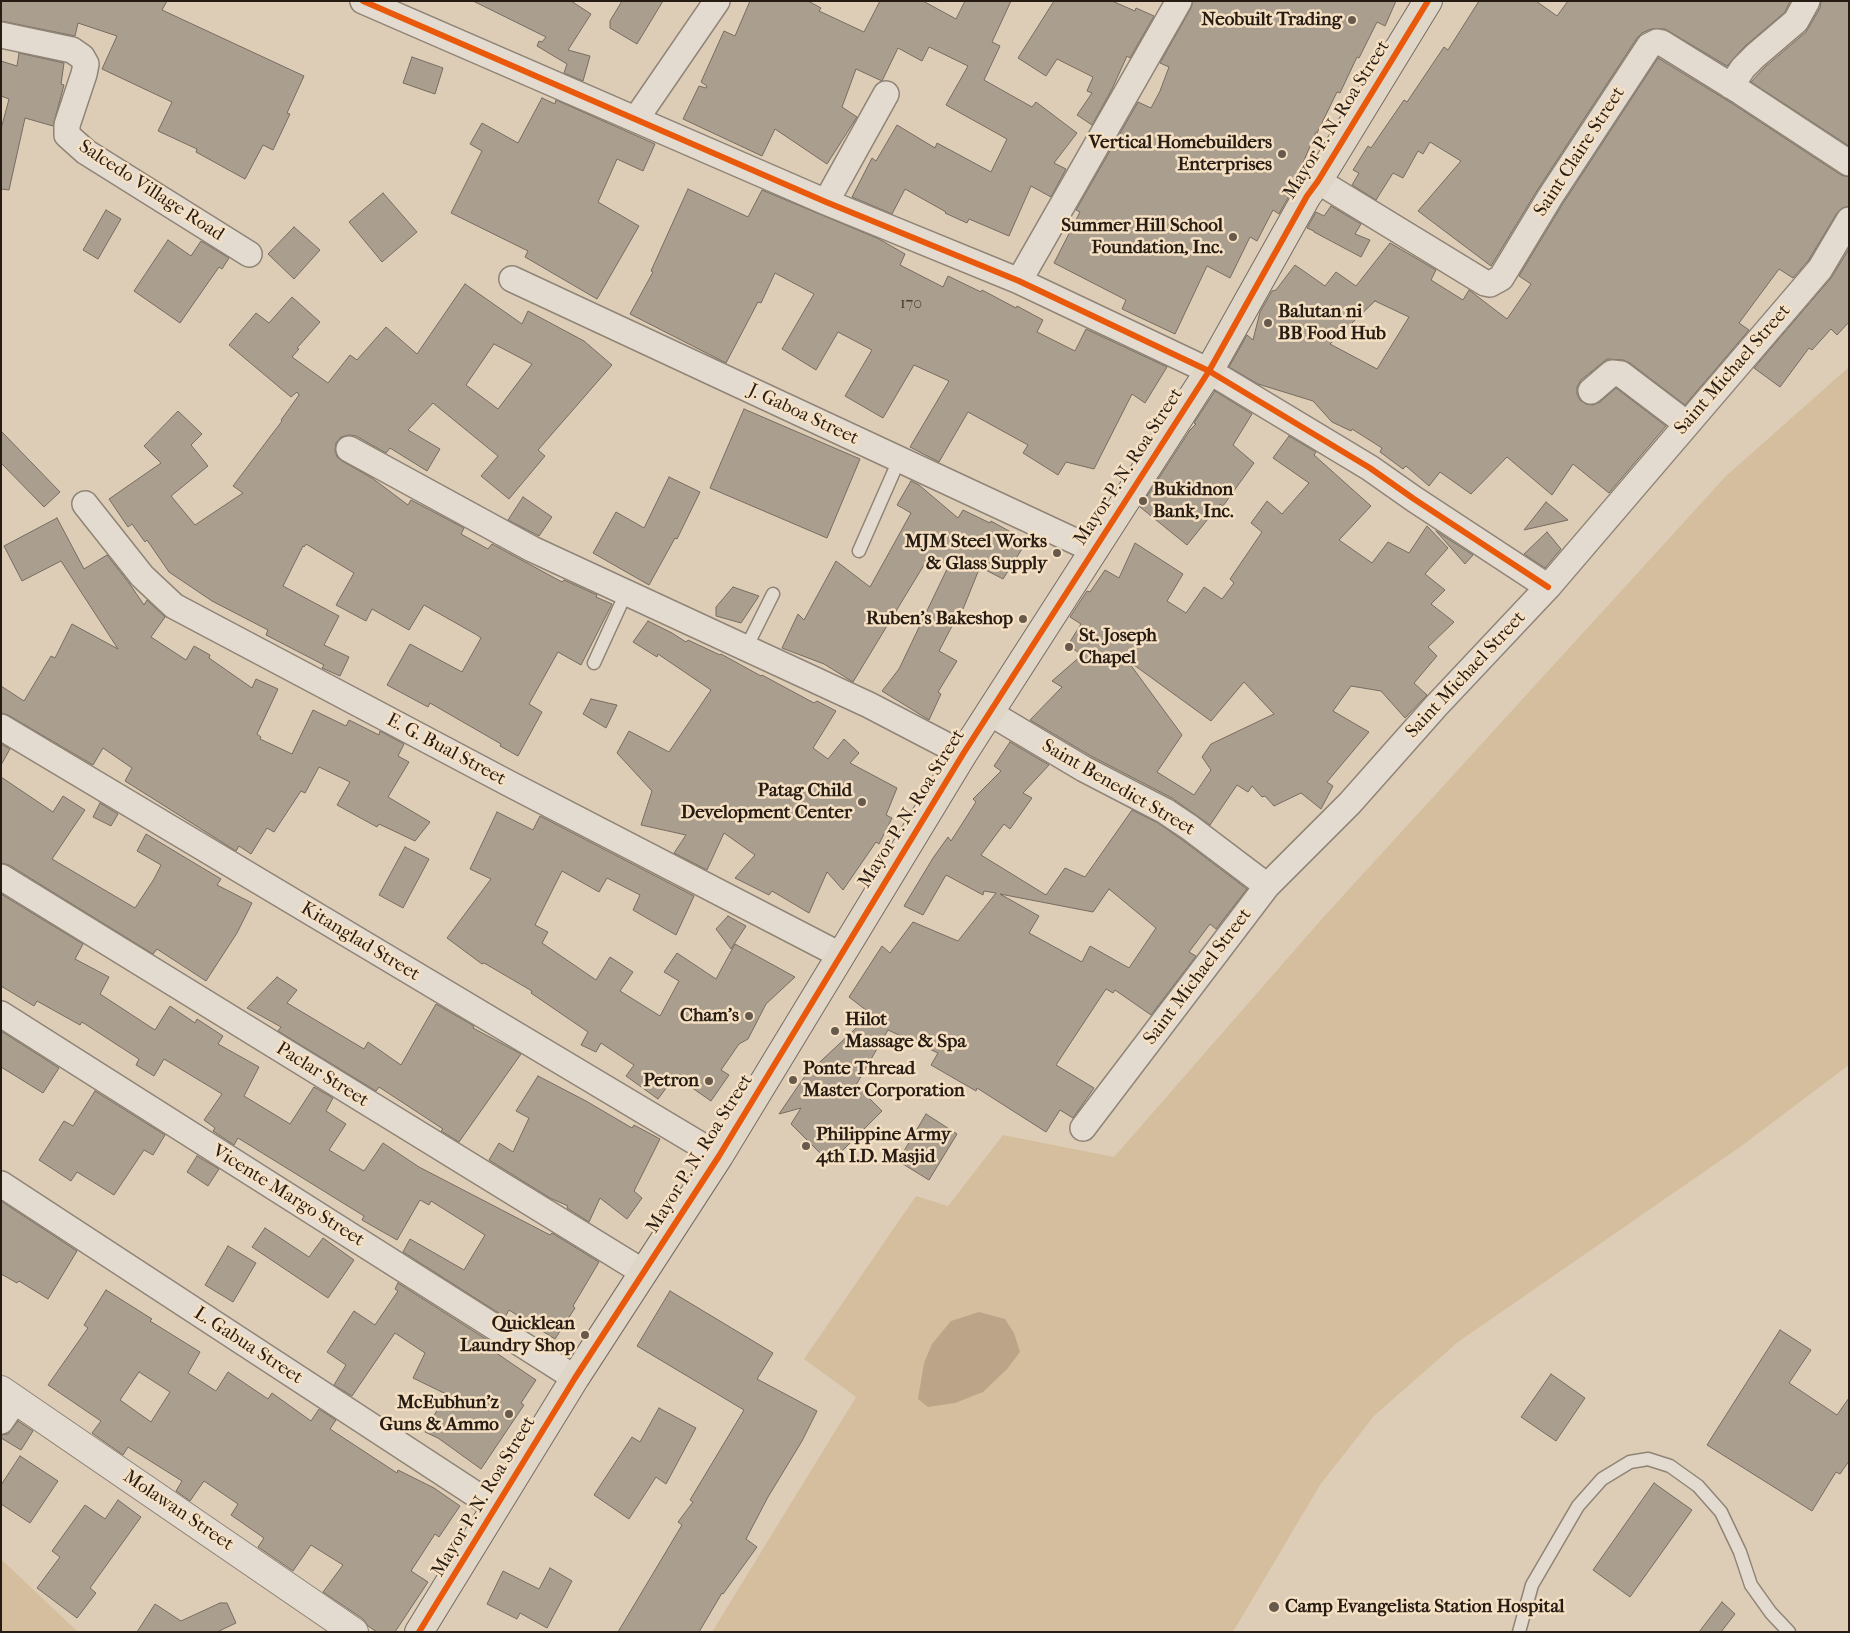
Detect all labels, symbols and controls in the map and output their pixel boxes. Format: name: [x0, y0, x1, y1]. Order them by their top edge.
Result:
place label: Neobuilt Trading: [1201, 9, 1342, 31]
marker: Neobuilt Trading: [1346, 14, 1358, 26]
street label: Mayor P. N. Roa Street: [1279, 36, 1395, 204]
street label: Saint Claire Street: [1530, 83, 1630, 221]
place label: Vertical Homebuilders Enterprises: [1089, 132, 1272, 176]
street label: Salcedo Village Road: [74, 135, 228, 247]
marker: Vertical Homebuilders Enterprises: [1276, 148, 1288, 160]
place label: Summer Hill School Foundation, Inc.: [1061, 215, 1223, 259]
marker: Summer Hill School Foundation, Inc.: [1227, 231, 1239, 243]
house number: 170: [900, 294, 922, 314]
street label: Saint Michael Street: [1670, 300, 1796, 440]
place label: Balutan ni BB Food Hub: [1278, 301, 1386, 345]
marker: Balutan ni BB Food Hub: [1262, 317, 1274, 329]
street label: J. Gaboa Street: [744, 379, 862, 451]
street label: Mayor P. N. Roa Street: [1070, 384, 1188, 550]
place label: Bukidnon Bank, Inc.: [1153, 479, 1234, 523]
marker: Bukidnon Bank, Inc.: [1137, 495, 1149, 507]
place label: MJM Steel Works & Glass Supply: [905, 531, 1047, 575]
marker: MJM Steel Works & Glass Supply: [1051, 547, 1063, 559]
street label: Saint Michael Street: [1401, 607, 1531, 743]
place label: Ruben’s Bakeshop: [866, 608, 1013, 630]
marker: Ruben’s Bakeshop: [1017, 613, 1029, 625]
place label: St. Joseph Chapel: [1079, 625, 1157, 669]
marker: St. Joseph Chapel: [1063, 641, 1075, 653]
street label: E. G. Bual Street: [382, 709, 510, 791]
street label: Mayor P. N. Roa Street: [854, 725, 970, 893]
street label: Saint Benedict Street: [1037, 735, 1199, 841]
place label: Patag Child Development Center: [681, 780, 852, 824]
marker: Patag Child Development Center: [856, 796, 868, 808]
street label: Kitanglad Street: [296, 898, 424, 986]
street label: Saint Michael Street: [1139, 904, 1257, 1050]
place label: Cham’s: [680, 1005, 739, 1027]
place label: Hilot Massage & Spa: [845, 1009, 966, 1053]
marker: Cham’s: [743, 1010, 755, 1022]
marker: Hilot Massage & Spa: [829, 1025, 841, 1037]
street label: Paclar Street: [272, 1038, 372, 1112]
place label: Ponte Thread Master Corporation: [803, 1058, 965, 1102]
street label: Mayor P. N. Roa Street: [642, 1070, 758, 1238]
place label: Petron: [643, 1070, 699, 1092]
marker: Ponte Thread Master Corporation: [787, 1074, 799, 1086]
marker: Petron: [703, 1075, 715, 1087]
place label: Philippine Army 4th I.D. Masjid: [816, 1124, 951, 1168]
street label: Vicente Margo Street: [208, 1140, 368, 1252]
marker: Philippine Army 4th I.D. Masjid: [800, 1140, 812, 1152]
street label: L. Gabua Street: [189, 1302, 307, 1390]
place label: Quicklean Laundry Shop: [460, 1313, 575, 1357]
marker: Quicklean Laundry Shop: [579, 1329, 591, 1341]
place label: McEubhun’z Guns & Ammo: [380, 1392, 499, 1436]
marker: McEubhun’z Guns & Ammo: [503, 1408, 515, 1420]
street label: Mayor P. N. Roa Street: [427, 1413, 541, 1581]
street label: Molawan Street: [118, 1466, 238, 1556]
place label: Camp Evangelista Station Hospital: [1285, 1596, 1564, 1618]
marker: Camp Evangelista Station Hospital: [1267, 1600, 1281, 1614]

